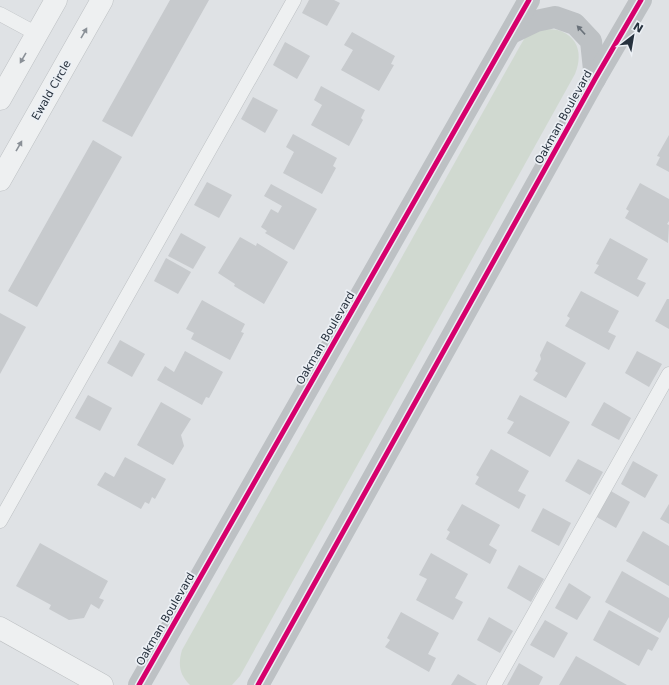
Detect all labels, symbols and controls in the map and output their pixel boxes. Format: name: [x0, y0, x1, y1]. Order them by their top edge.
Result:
north arrow: [613, 16, 653, 56]
text: N: [631, 20, 645, 36]
one-way arrow: [577, 26, 586, 35]
one-way arrow: [80, 27, 87, 39]
one-way arrow: [19, 52, 26, 64]
street label: Ewald Circle: [29, 58, 74, 123]
street label: Oakman Boulevard: [532, 68, 595, 166]
one-way arrow: [16, 140, 23, 152]
street label: Oakman Boulevard: [293, 289, 357, 387]
street label: Oakman Boulevard: [133, 570, 197, 668]

